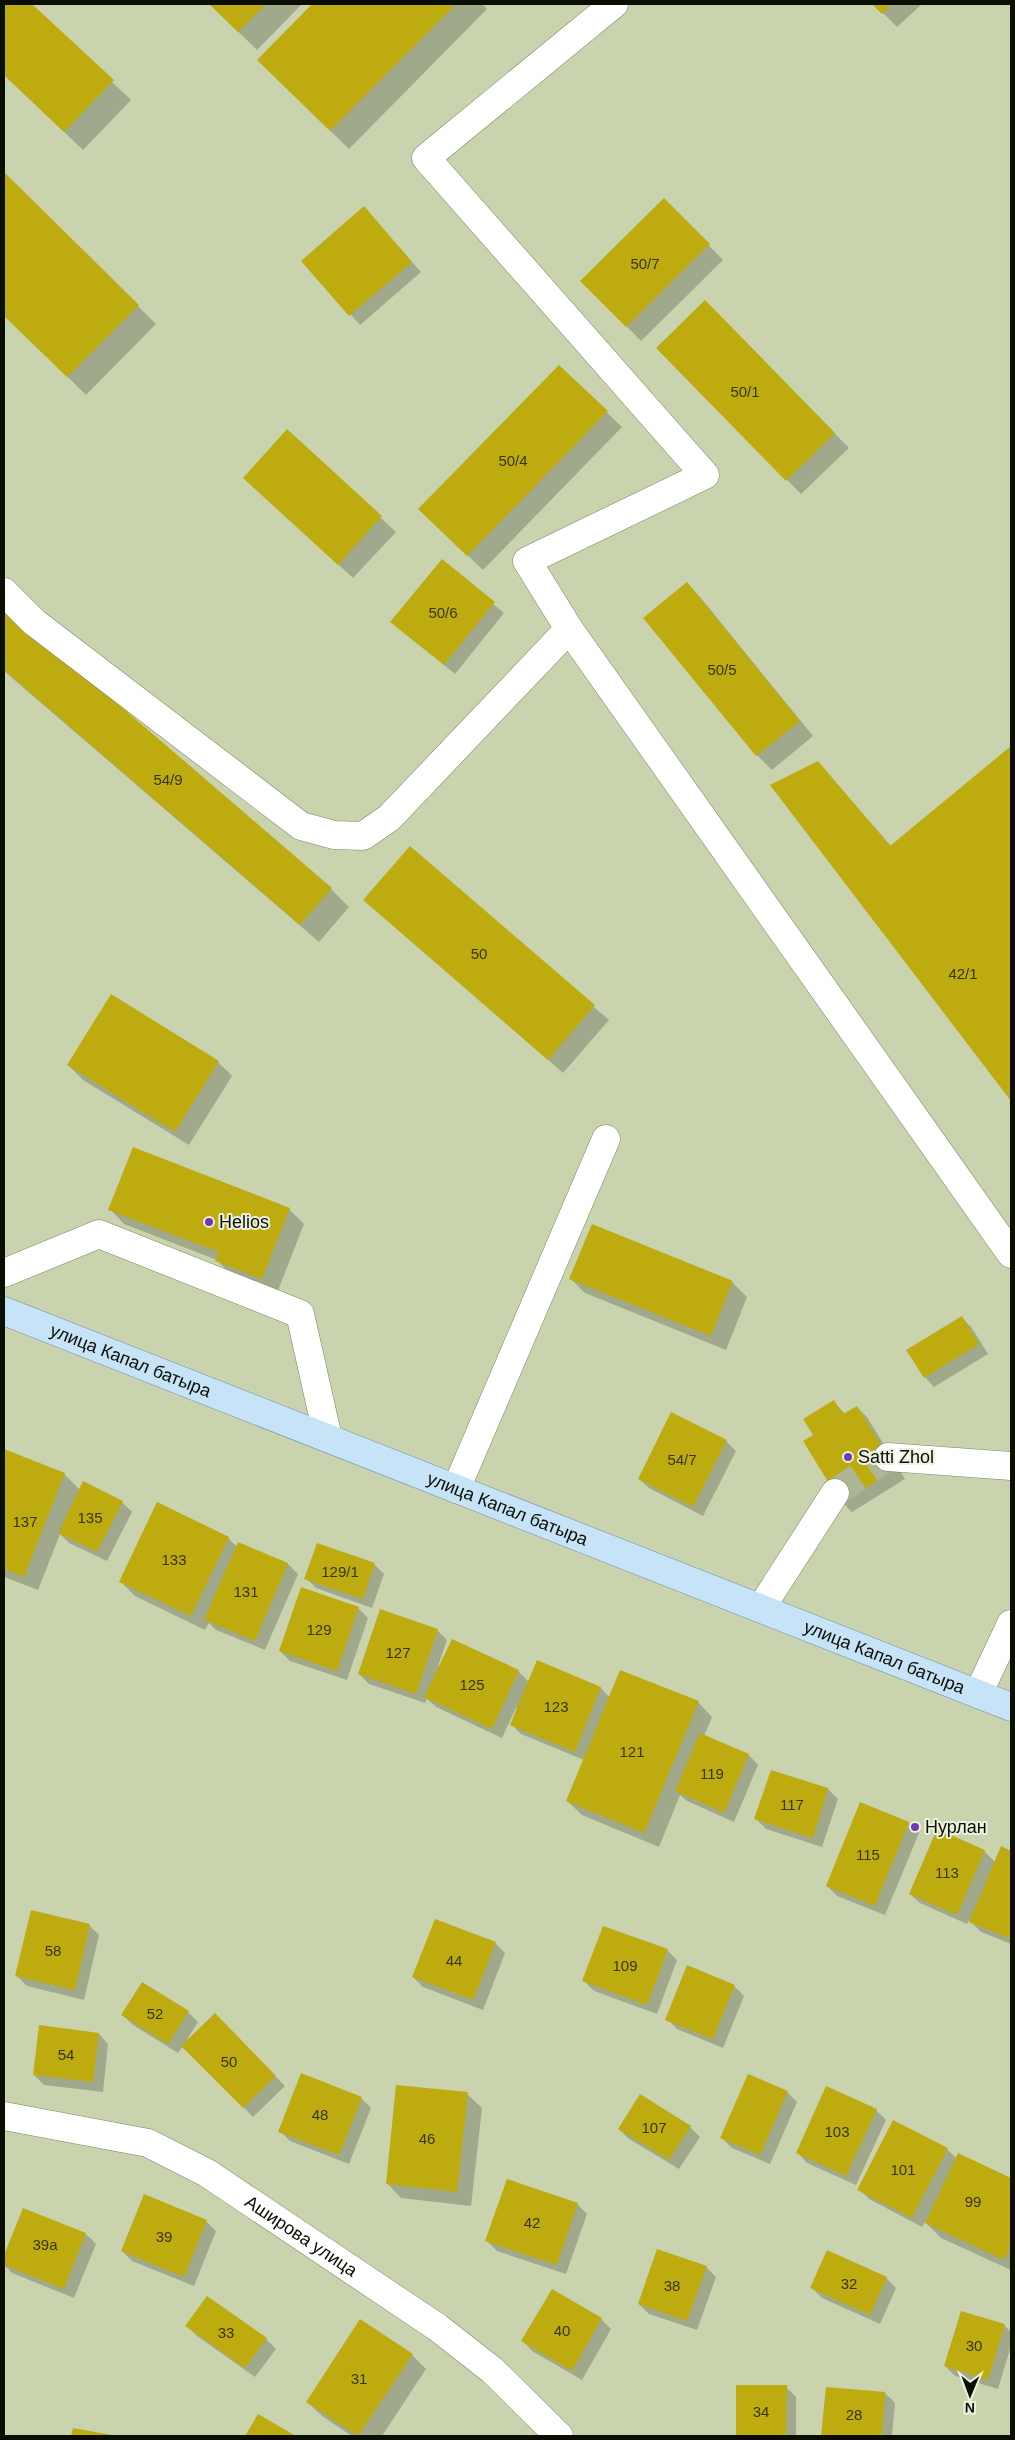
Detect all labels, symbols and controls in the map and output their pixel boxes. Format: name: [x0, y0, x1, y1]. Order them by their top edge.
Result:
house number: 50/7: [630, 255, 660, 272]
house number: 50/1: [730, 383, 760, 400]
house number: 50/4: [498, 452, 528, 469]
house number: 50/6: [428, 604, 458, 621]
house number: 50/5: [707, 661, 737, 678]
house number: 54/9: [153, 771, 183, 788]
house number: 50: [471, 945, 487, 962]
house number: 42/1: [948, 965, 978, 982]
place label: Helios: [219, 1212, 269, 1232]
marker: Helios: [203, 1216, 215, 1228]
street label: улица Капал батыра: [47, 1320, 215, 1402]
place label: Satti Zhol: [858, 1447, 934, 1467]
house number: 54/7: [667, 1451, 697, 1468]
marker: Satti Zhol: [842, 1451, 854, 1463]
street label: улица Капал батыра: [424, 1468, 592, 1550]
house number: 135: [77, 1509, 103, 1526]
house number: 137: [12, 1513, 38, 1530]
house number: 133: [161, 1551, 187, 1568]
house number: 129/1: [321, 1563, 359, 1580]
house number: 131: [233, 1583, 259, 1600]
street label: улица Капал батыра: [801, 1617, 969, 1698]
house number: 129: [306, 1621, 332, 1638]
house number: 127: [385, 1644, 411, 1661]
house number: 125: [459, 1676, 485, 1693]
house number: 123: [543, 1698, 569, 1715]
house number: 121: [619, 1743, 645, 1760]
house number: 119: [700, 1765, 724, 1782]
house number: 117: [780, 1796, 804, 1813]
place label: Нурлан: [925, 1817, 987, 1837]
marker: Нурлан: [909, 1821, 921, 1833]
house number: 115: [856, 1846, 880, 1863]
house number: 113: [935, 1864, 959, 1881]
house number: 58: [45, 1942, 61, 1959]
house number: 44: [446, 1952, 462, 1969]
house number: 109: [612, 1957, 638, 1974]
house number: 52: [147, 2005, 163, 2022]
house number: 54: [58, 2046, 74, 2063]
house number: 50: [221, 2053, 237, 2070]
house number: 48: [312, 2106, 328, 2123]
house number: 107: [641, 2119, 667, 2136]
house number: 103: [824, 2123, 850, 2140]
house number: 46: [419, 2130, 435, 2147]
house number: 101: [890, 2161, 916, 2178]
street label: Аширова улица: [241, 2191, 362, 2281]
house number: 99: [965, 2193, 981, 2210]
house number: 42: [524, 2214, 540, 2231]
house number: 39: [156, 2228, 172, 2245]
house number: 39а: [32, 2236, 58, 2253]
house number: 32: [841, 2275, 857, 2292]
house number: 38: [664, 2277, 680, 2294]
house number: 40: [554, 2322, 570, 2339]
house number: 33: [218, 2324, 234, 2341]
house number: 30: [966, 2337, 982, 2354]
house number: 31: [351, 2370, 367, 2387]
north arrow: [945, 2370, 995, 2420]
text: N: [965, 2400, 975, 2416]
house number: 34: [753, 2403, 769, 2420]
house number: 28: [846, 2406, 862, 2423]

